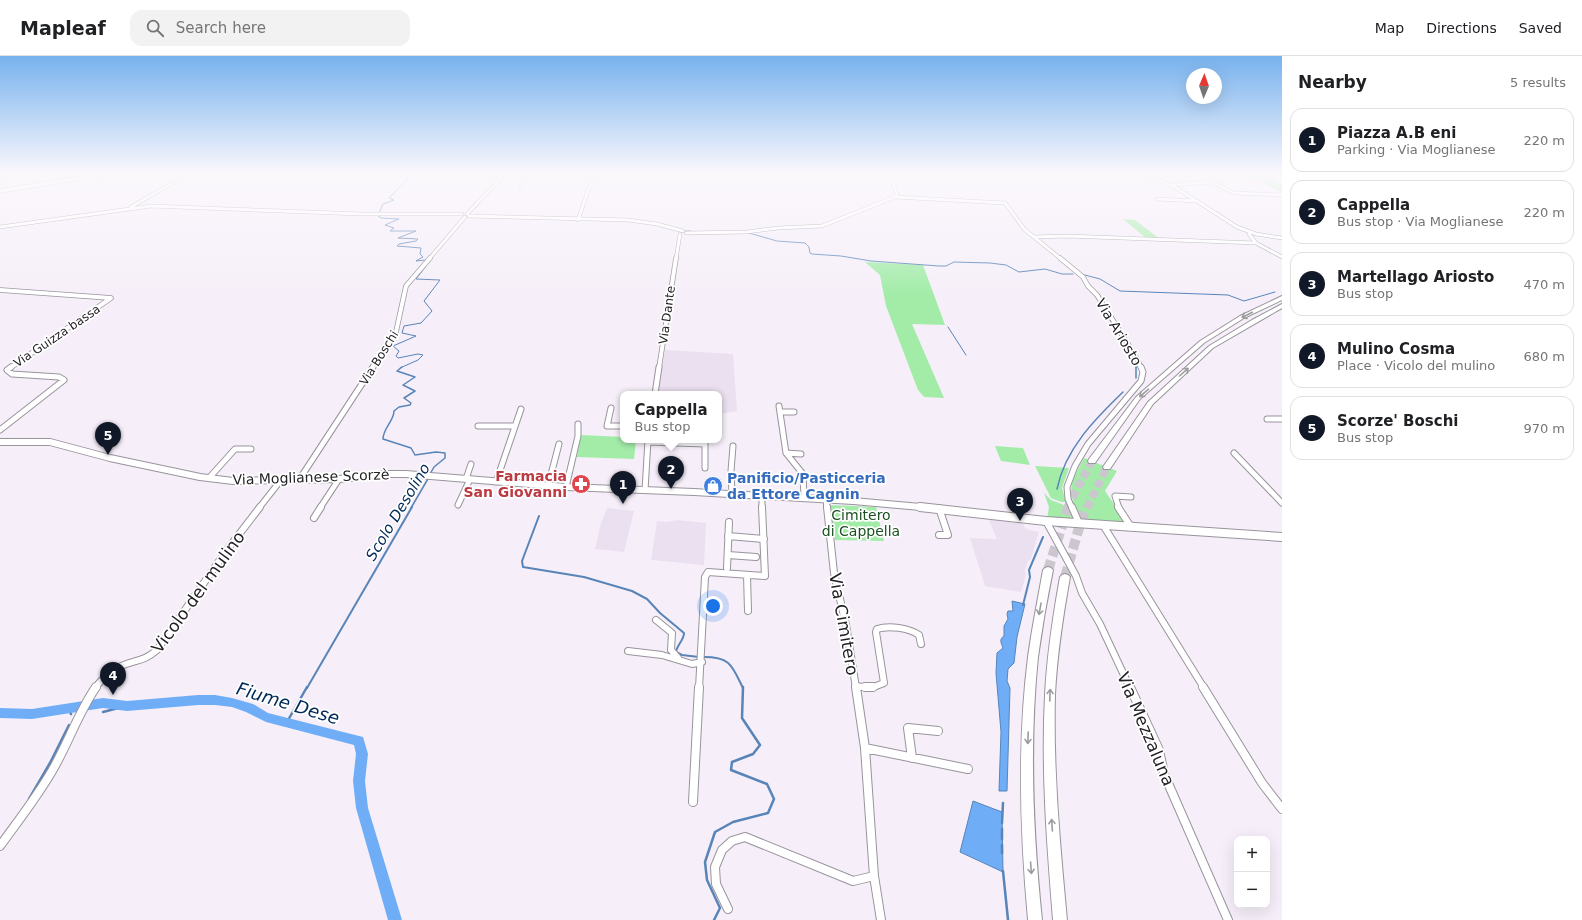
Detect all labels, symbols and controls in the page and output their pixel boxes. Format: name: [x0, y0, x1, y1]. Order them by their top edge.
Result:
search box: [130, 10, 410, 46]
text: Mapleaf: [20, 17, 106, 39]
icon: search: [144, 17, 166, 39]
text: Search here: [176, 19, 266, 37]
text: Map: [1375, 20, 1404, 36]
text: Directions: [1426, 20, 1497, 36]
text: Saved: [1519, 20, 1562, 36]
north arrow: [1186, 68, 1222, 104]
text: Nearby: [1298, 72, 1367, 92]
text: 5 results: [1510, 75, 1566, 90]
text: Piazza A.B eni: [1337, 124, 1456, 142]
text: 1: [1307, 133, 1317, 148]
text: 220 m: [1523, 133, 1565, 148]
text: Parking · Via Moglianese: [1337, 142, 1496, 157]
text: Cappella: [1337, 196, 1410, 214]
text: 2: [1307, 205, 1317, 220]
text: 220 m: [1523, 205, 1565, 220]
text: Bus stop · Via Moglianese: [1337, 214, 1503, 229]
text: Martellago Ariosto: [1337, 268, 1494, 286]
text: 3: [1307, 277, 1317, 292]
text: 470 m: [1523, 277, 1565, 292]
street label: Via Dante: [656, 285, 678, 345]
text: Bus stop: [1337, 286, 1393, 301]
street label: Via Ariosto: [1093, 296, 1145, 368]
street label: Via Guizza bassa: [11, 302, 103, 370]
one-way arrow: [1241, 312, 1253, 319]
street label: Via Boschi: [357, 328, 401, 388]
text: Mulino Cosma: [1337, 340, 1455, 358]
text: 4: [1307, 349, 1317, 364]
text: 680 m: [1523, 349, 1565, 364]
text: Place · Vicolo del mulino: [1337, 358, 1495, 373]
one-way arrow: [1179, 367, 1189, 377]
one-way arrow: [1138, 388, 1149, 397]
popup: [620, 391, 722, 443]
text: Cappella: [634, 401, 708, 419]
text: Scorze' Boschi: [1337, 412, 1459, 430]
text: Bus stop: [634, 419, 691, 434]
text: 5: [1307, 421, 1317, 436]
text: 970 m: [1523, 421, 1565, 436]
pin: 5: [95, 422, 121, 455]
text: Bus stop: [1337, 430, 1393, 445]
pin: 2: [658, 456, 684, 489]
water label: Scolo Desolino: [362, 460, 434, 564]
street label: Via Moglianese Scorzè: [232, 466, 390, 488]
place label: Farmacia San Giovanni: [463, 468, 567, 500]
place label: Panificio/Pasticceria da Ettore Cagnin: [727, 470, 886, 502]
pin: 1: [610, 471, 636, 504]
pharmacy icon: Farmacia San Giovanni: [570, 473, 592, 495]
shop icon: Panificio/Pasticceria da Ettore Cagnin: [702, 475, 724, 497]
pin: 3: [1007, 488, 1033, 521]
park label: Cimitero di Cappella: [822, 507, 900, 539]
street label: Vicolo del mulino: [147, 527, 249, 657]
street label: Via Cimitero: [825, 571, 863, 677]
your location: [703, 596, 723, 616]
one-way arrow: [1036, 602, 1044, 615]
pin: 4: [100, 662, 126, 695]
street label: Via Mezzaluna: [1113, 669, 1179, 789]
water label: Fiume Dese: [234, 677, 342, 729]
one-way arrow: [1047, 689, 1054, 702]
one-way arrow: [1024, 731, 1032, 744]
one-way arrow: [1049, 819, 1056, 832]
map controls: [1234, 836, 1270, 908]
button: +: [1234, 836, 1270, 872]
one-way arrow: [1028, 861, 1035, 874]
button: −: [1234, 872, 1270, 908]

